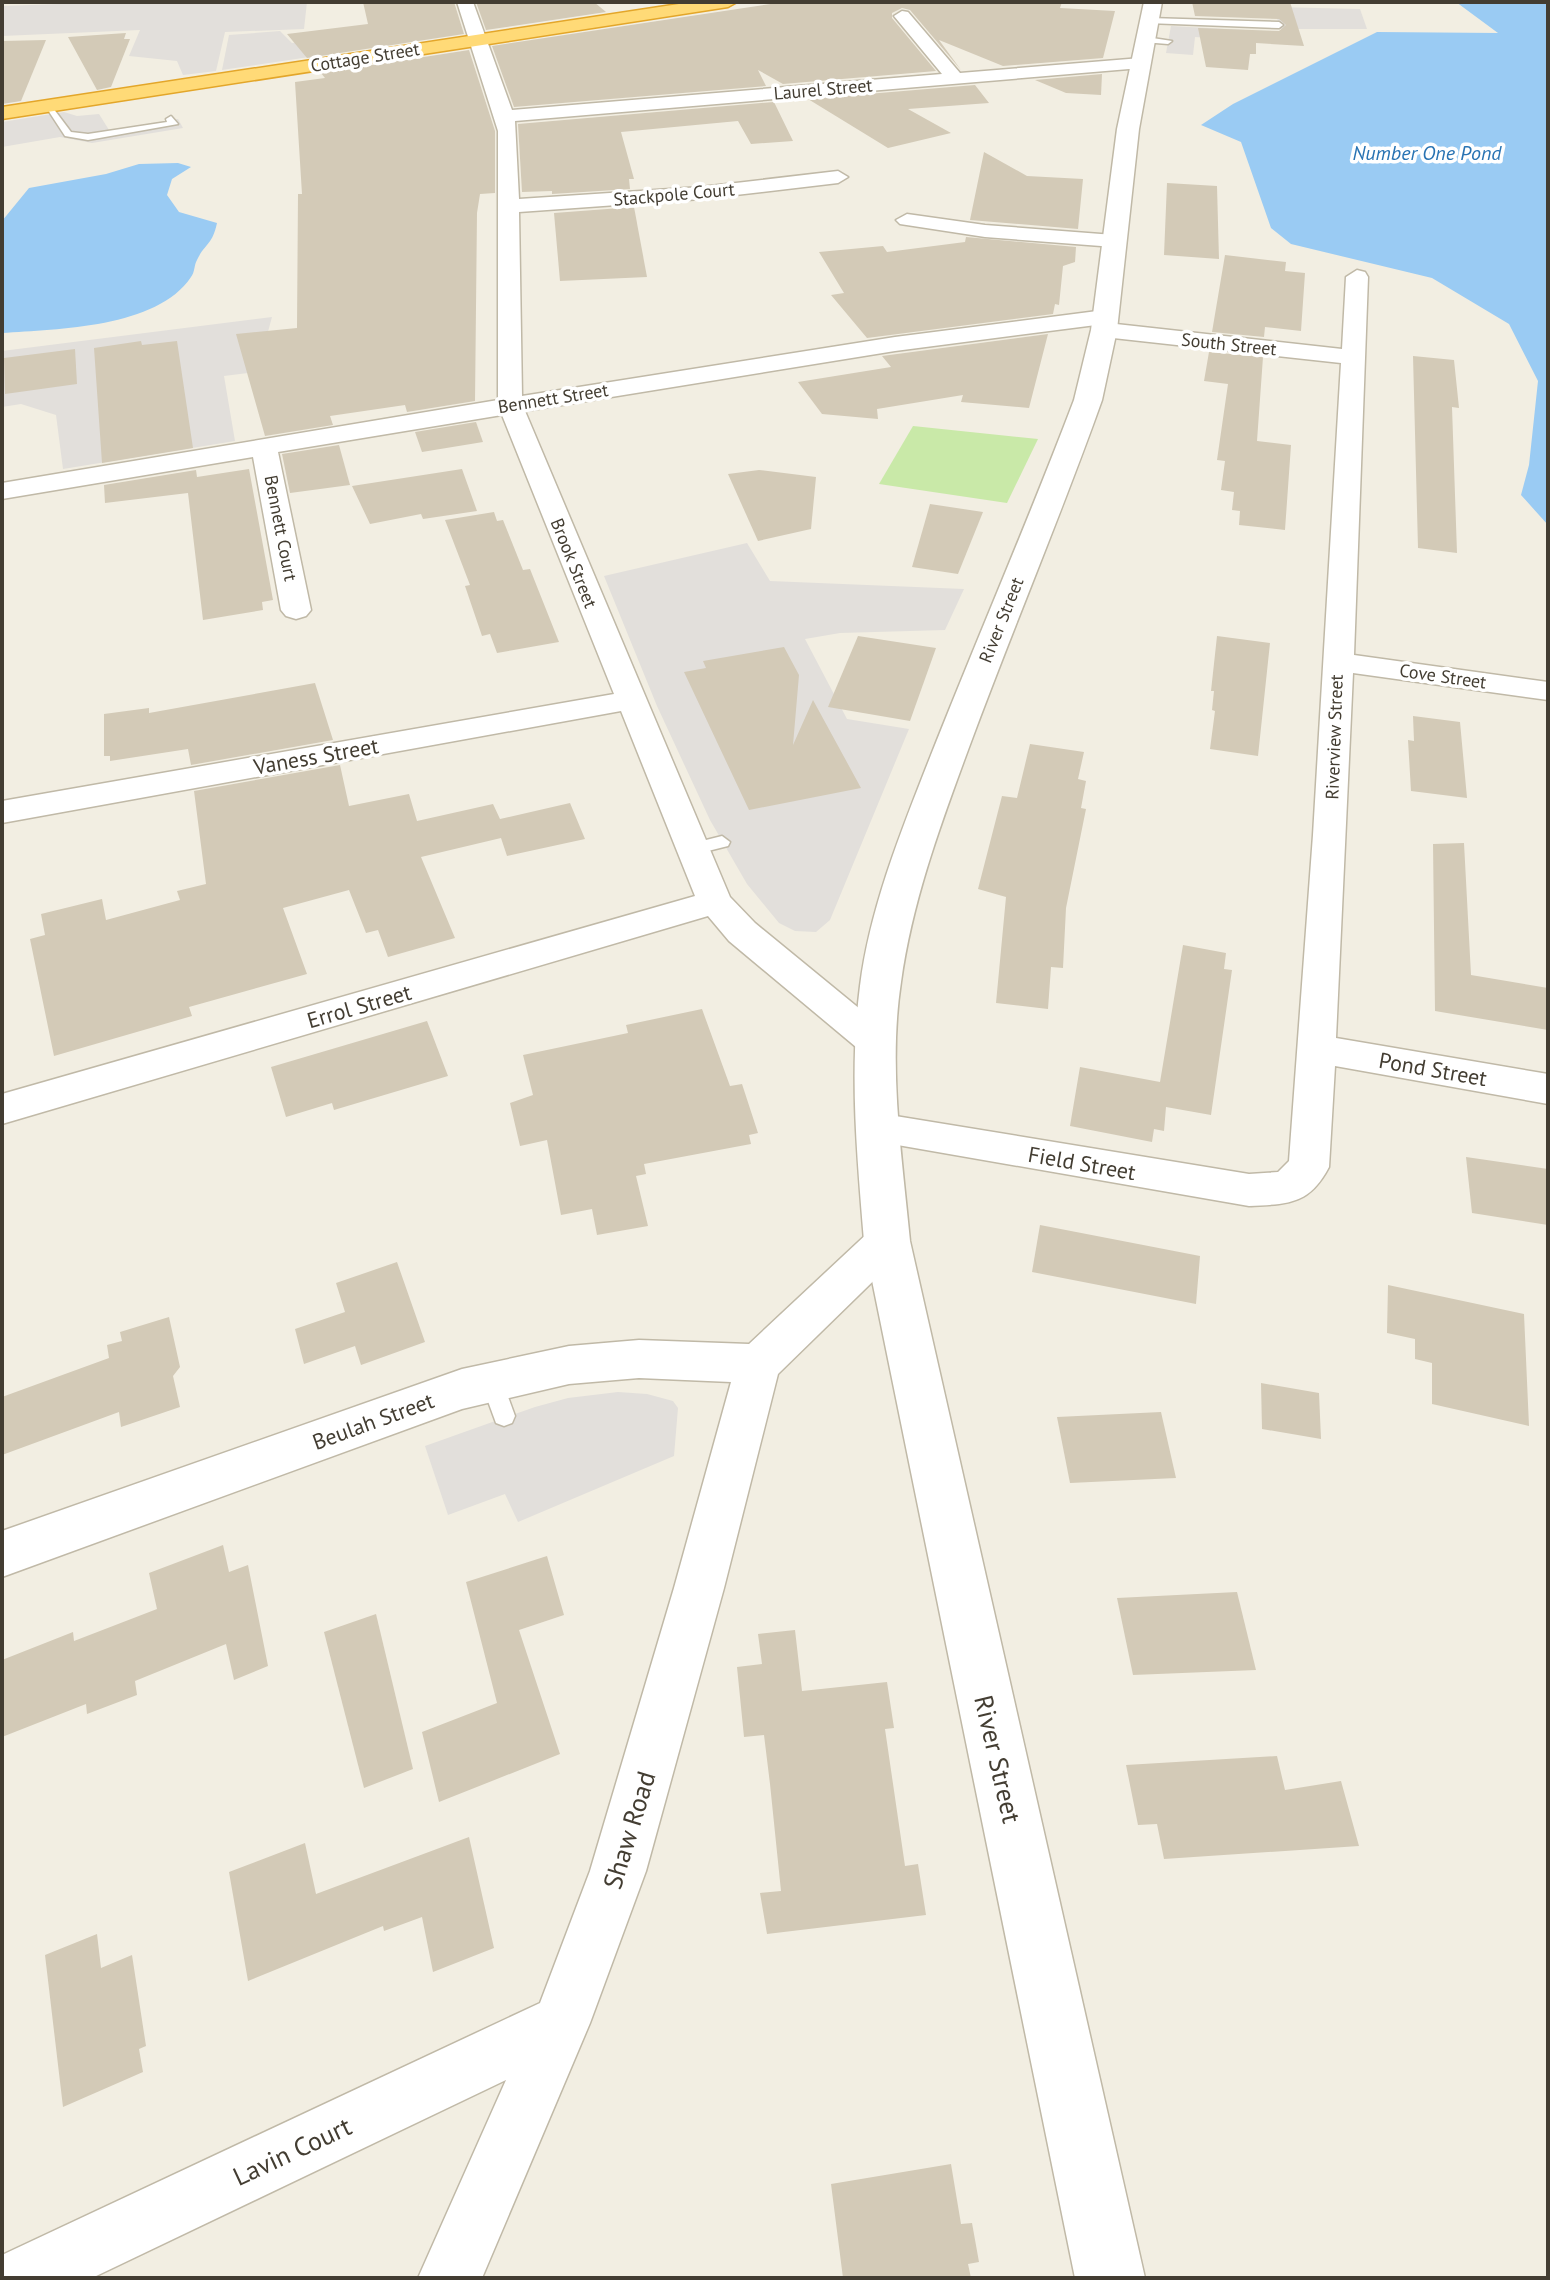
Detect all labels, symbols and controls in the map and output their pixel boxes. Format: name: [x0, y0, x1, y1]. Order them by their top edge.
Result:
street label: Cottage Street: [309, 37, 421, 77]
street label: Laurel Street: [773, 73, 873, 105]
water label: Number One Pond: [1352, 140, 1502, 166]
street label: Stackpole Court: [612, 177, 736, 211]
street label: South Street: [1180, 328, 1278, 360]
street label: Bennett Street: [496, 378, 610, 418]
street label: Bennett Court: [259, 473, 303, 583]
street label: Brook Street: [546, 515, 602, 611]
street label: River Street: [973, 574, 1029, 666]
street label: Cove Street: [1398, 659, 1488, 693]
street label: Riverview Street: [1320, 674, 1348, 800]
street label: Vaness Street: [250, 731, 381, 781]
street label: Errol Street: [304, 978, 415, 1034]
street label: Pond Street: [1377, 1046, 1490, 1092]
street label: Field Street: [1026, 1140, 1139, 1186]
street label: Beulah Street: [308, 1386, 438, 1456]
street label: River Street: [967, 1692, 1029, 1826]
street label: Shaw Road: [595, 1767, 663, 1893]
street label: Lavin Court: [228, 2109, 357, 2193]

